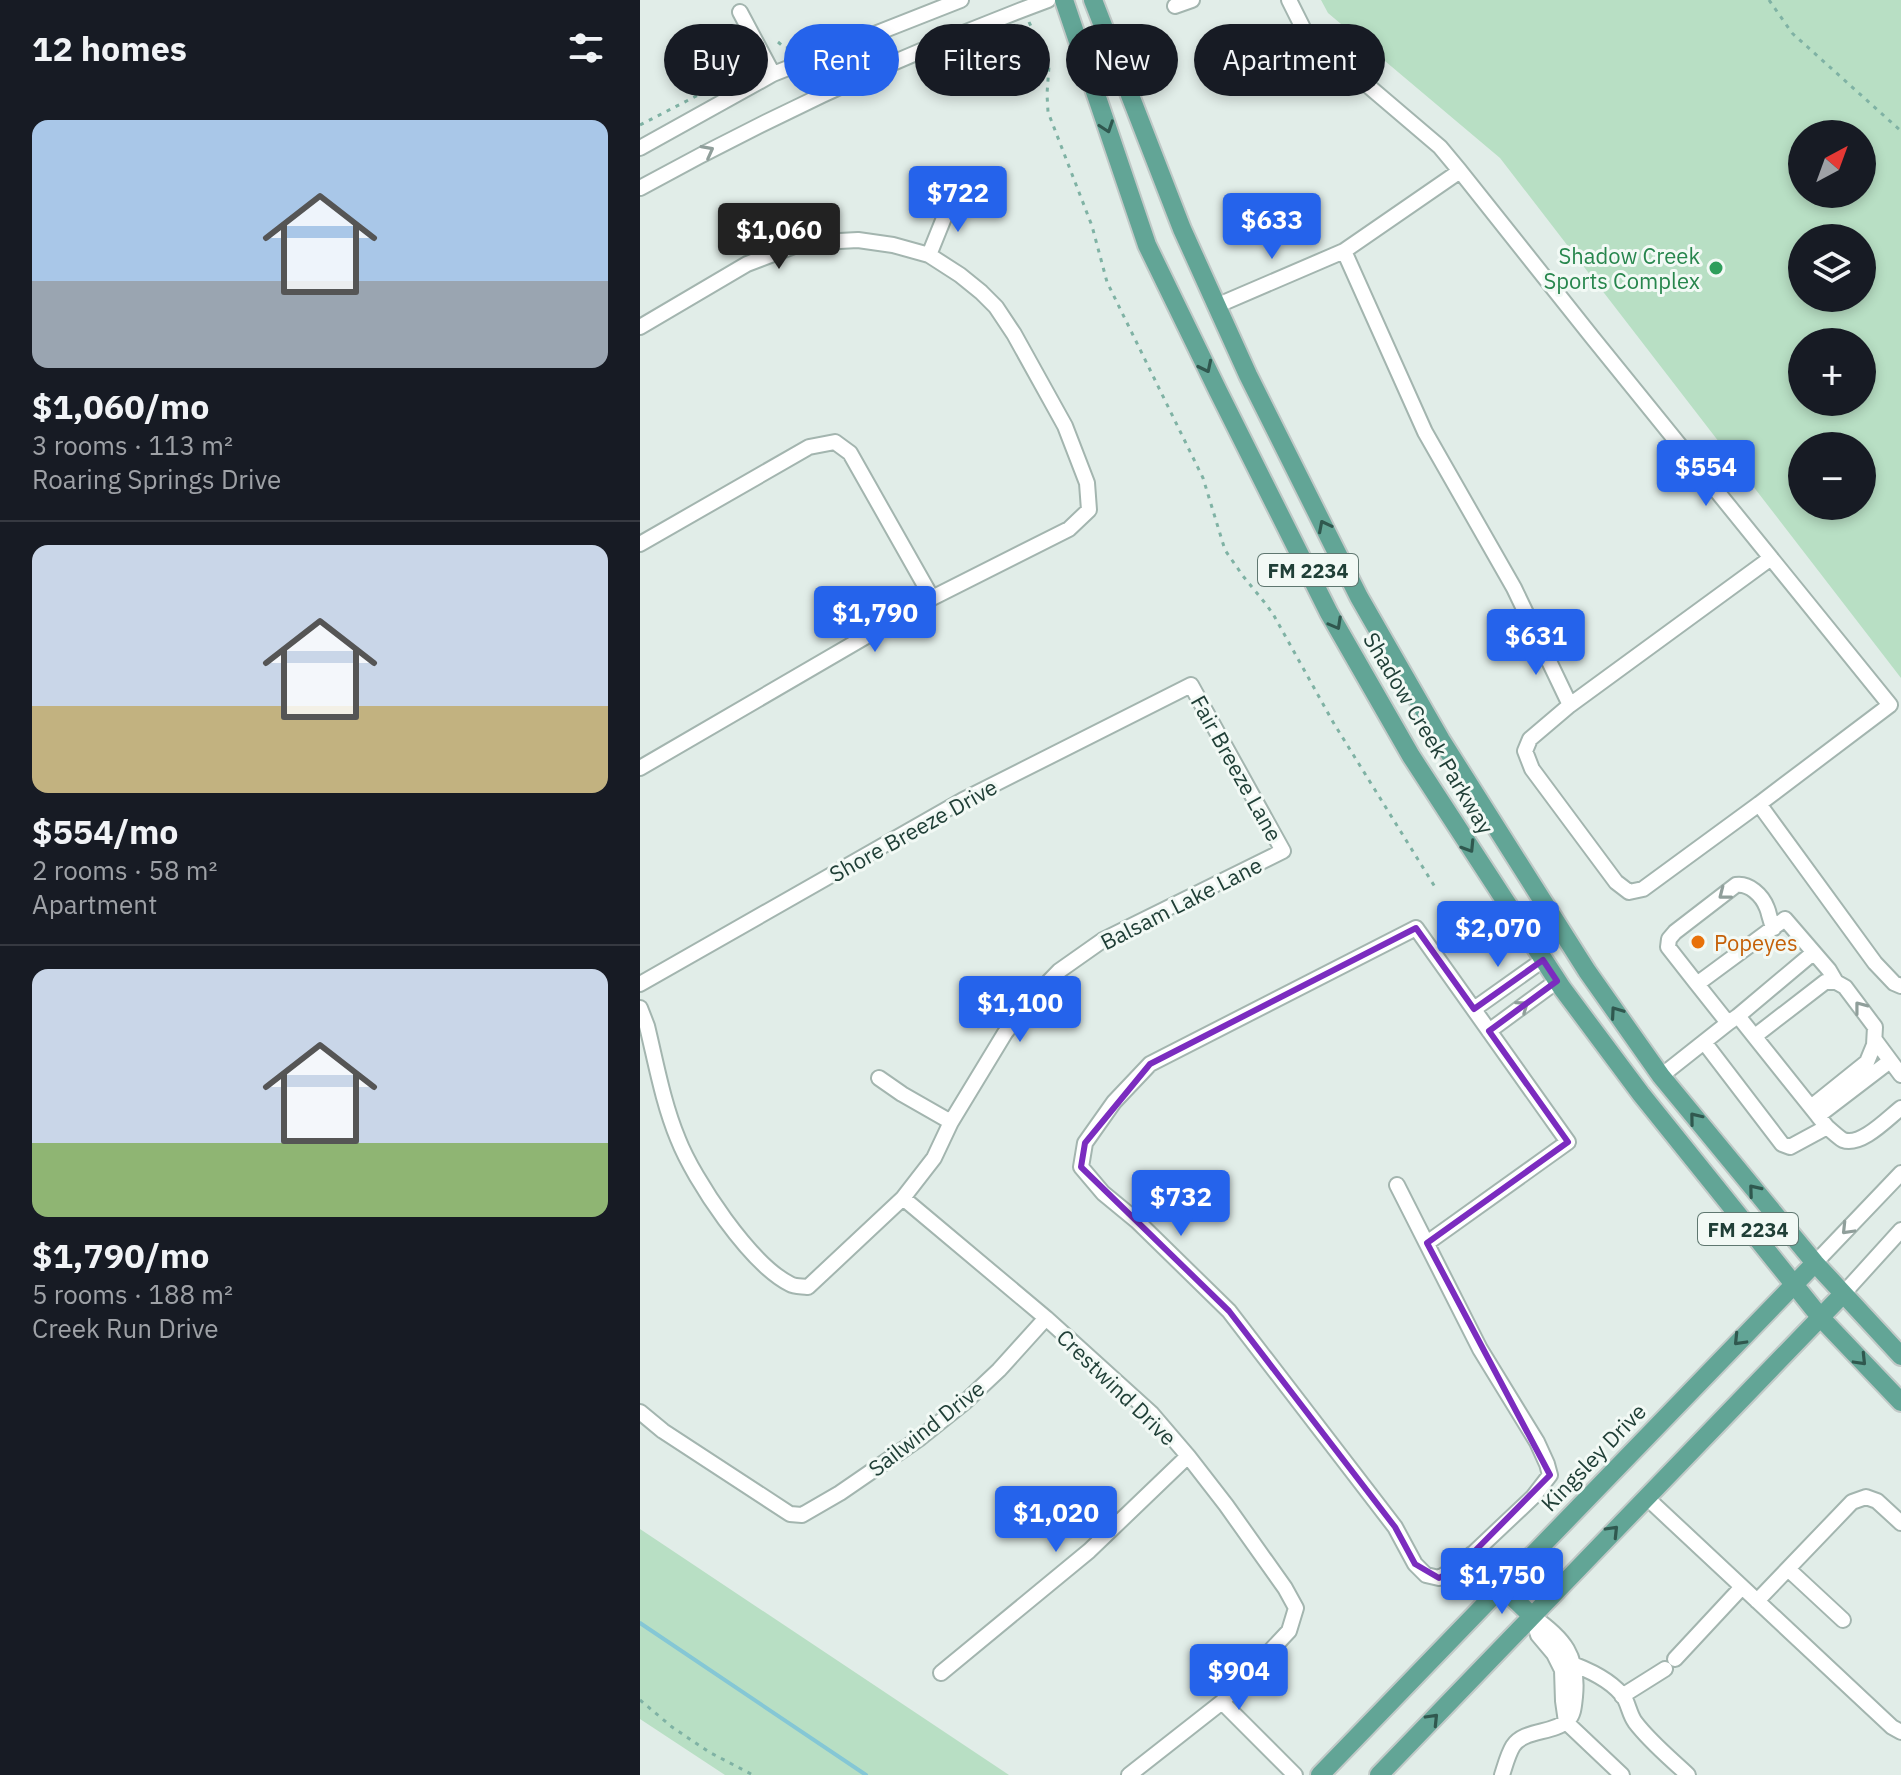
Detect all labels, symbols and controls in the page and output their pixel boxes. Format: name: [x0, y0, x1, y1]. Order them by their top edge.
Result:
chip: Buy: [664, 24, 768, 96]
chip: Rent: [784, 24, 899, 96]
chip: Filters: [915, 24, 1050, 96]
chip: New: [1066, 24, 1178, 96]
chip: Apartment: [1194, 24, 1385, 96]
text: 12 homes: [32, 26, 187, 70]
icon: filters: [564, 26, 608, 70]
one-way arrow: [1097, 119, 1113, 133]
north arrow: [1788, 120, 1876, 208]
map controls: [1788, 120, 1876, 520]
one-way arrow: [700, 145, 715, 160]
pin: $722: [911, 166, 1005, 234]
icon: home: [248, 172, 392, 316]
text: $722: [927, 175, 989, 209]
pin: $633: [1225, 193, 1319, 261]
text: $633: [1241, 202, 1303, 236]
pin: $1,060: [714, 203, 844, 271]
text: $1,060: [736, 212, 822, 246]
button: layers: [1788, 224, 1876, 312]
place label: Shadow Creek Sports Complex: [1543, 241, 1700, 295]
marker: Shadow Creek Sports Complex: [1707, 259, 1725, 277]
button: +: [1788, 328, 1876, 416]
one-way arrow: [1196, 358, 1212, 373]
text: $1,060/mo: [32, 384, 209, 428]
text: 3 rooms · 113 m²: [32, 428, 233, 462]
button: −: [1788, 432, 1876, 520]
pin: $554: [1659, 440, 1753, 508]
text: $554: [1675, 449, 1737, 483]
text: Roaring Springs Drive: [32, 462, 281, 496]
one-way arrow: [1318, 520, 1333, 535]
road number: FM 2234: [1258, 554, 1358, 586]
pin: $1,790: [810, 586, 940, 654]
text: $1,790: [832, 595, 918, 629]
icon: home: [248, 597, 392, 741]
pin: $631: [1489, 609, 1583, 677]
one-way arrow: [1326, 615, 1342, 630]
text: $631: [1505, 618, 1567, 652]
street label: Shadow Creek Parkway: [1357, 627, 1501, 839]
street label: Fair Breeze Lane: [1185, 690, 1289, 846]
street label: Shore Breeze Drive: [824, 772, 1002, 888]
text: $554/mo: [32, 809, 179, 853]
one-way arrow: [1459, 838, 1474, 853]
street label: Balsam Lake Lane: [1095, 850, 1267, 956]
text: 2 rooms · 58 m²: [32, 853, 217, 887]
one-way arrow: [1718, 884, 1733, 898]
text: Apartment: [32, 887, 157, 921]
pin: $2,070: [1433, 901, 1563, 969]
text: $2,070: [1455, 910, 1541, 944]
place label: Popeyes: [1714, 928, 1798, 957]
marker: Popeyes: [1689, 933, 1707, 951]
pin: $1,100: [955, 976, 1085, 1044]
text: $1,100: [977, 985, 1063, 1019]
one-way arrow: [1515, 1001, 1529, 1016]
one-way arrow: [1855, 1001, 1869, 1016]
one-way arrow: [1611, 1007, 1626, 1021]
icon: home: [248, 1021, 392, 1165]
one-way arrow: [1690, 1113, 1705, 1127]
pin: $732: [1134, 1170, 1228, 1238]
text: $732: [1150, 1179, 1212, 1213]
one-way arrow: [1749, 1184, 1764, 1199]
road number: FM 2234: [1698, 1213, 1798, 1245]
one-way arrow: [1841, 1220, 1856, 1234]
text: $1,790/mo: [32, 1233, 209, 1277]
text: 5 rooms · 188 m²: [32, 1277, 233, 1311]
text: Creek Run Drive: [32, 1311, 219, 1345]
street label: Crestwind Drive: [1051, 1322, 1183, 1452]
one-way arrow: [1734, 1331, 1748, 1345]
one-way arrow: [1852, 1351, 1866, 1365]
street label: Sailwind Drive: [862, 1374, 990, 1482]
street label: Kingsley Drive: [1534, 1397, 1652, 1517]
pin: $1,020: [991, 1486, 1121, 1554]
text: $1,020: [1013, 1495, 1099, 1529]
one-way arrow: [1603, 1526, 1618, 1540]
pin: $1,750: [1437, 1548, 1567, 1616]
text: $1,750: [1459, 1557, 1545, 1591]
pin: $904: [1192, 1644, 1286, 1712]
text: $904: [1208, 1653, 1270, 1687]
one-way arrow: [1423, 1714, 1438, 1728]

